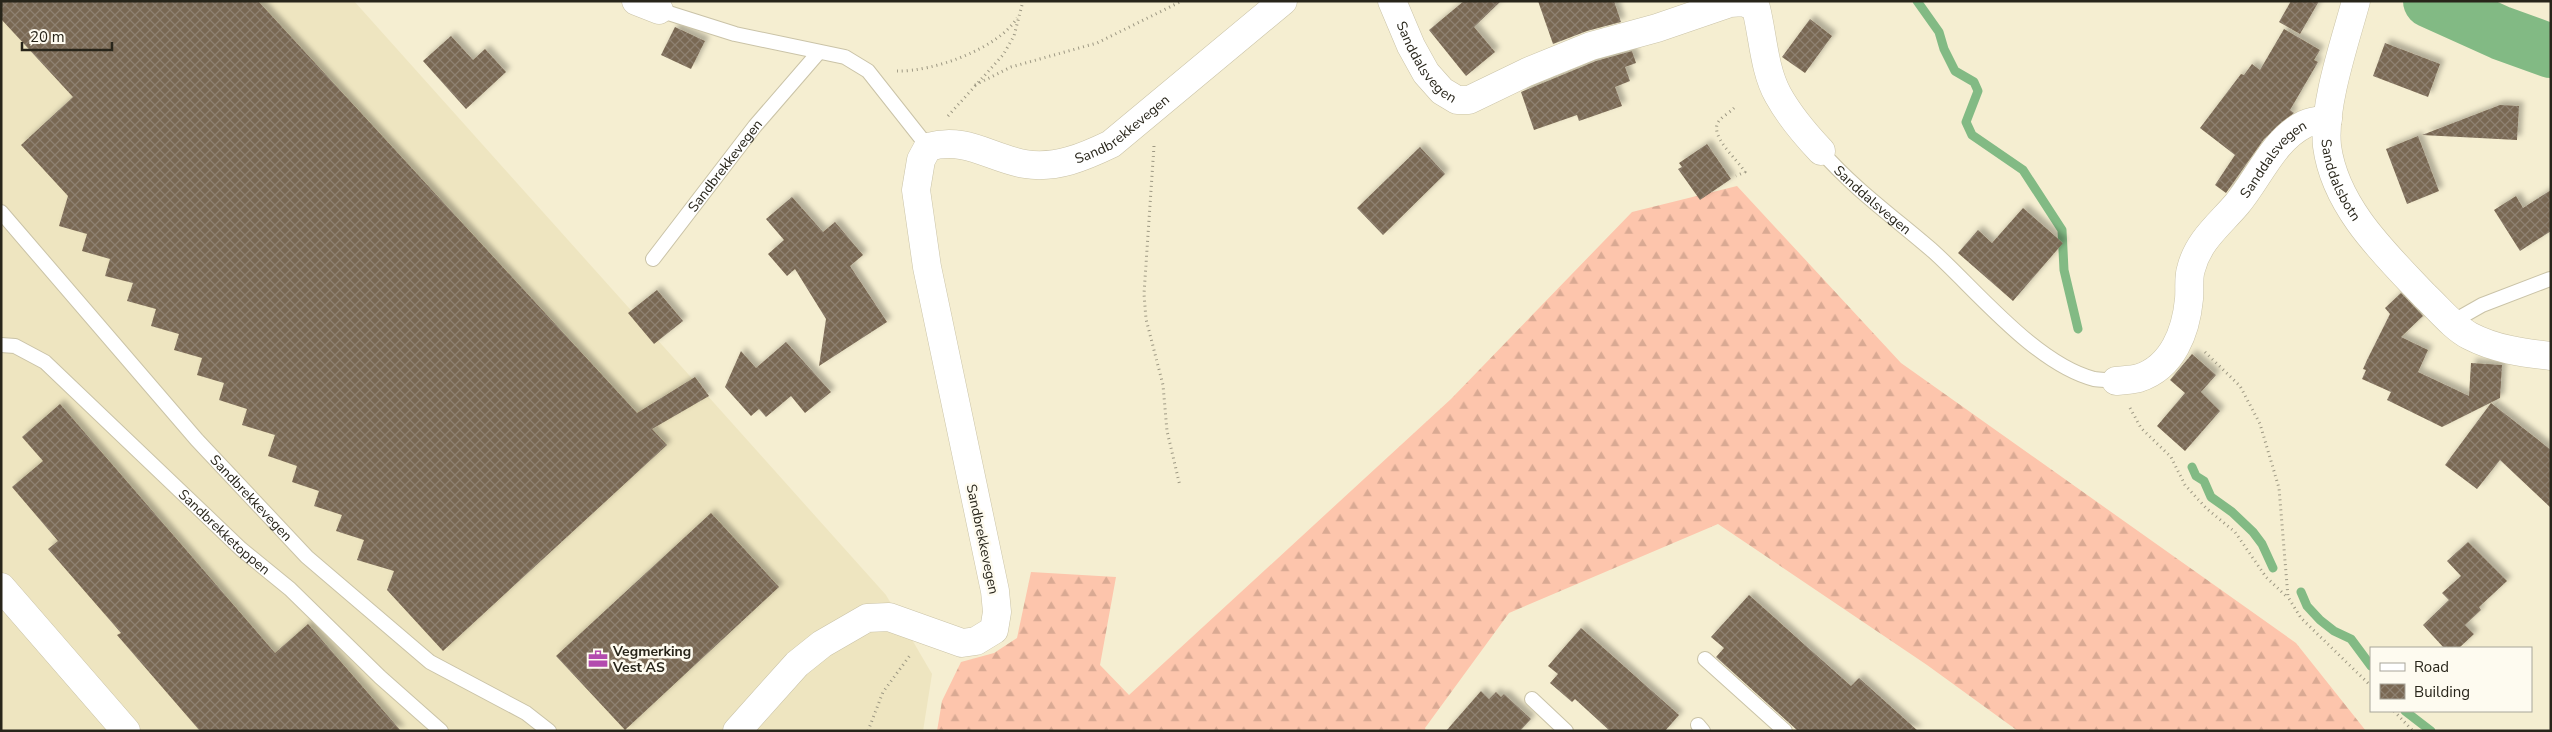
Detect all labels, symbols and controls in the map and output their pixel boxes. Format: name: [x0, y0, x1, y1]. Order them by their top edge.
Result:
street label: Sanddalsvegen: [1392, 18, 1460, 108]
scale bar: [22, 20, 112, 52]
text: 20 m: [30, 27, 65, 47]
street label: Sandbrekkevegen: [1072, 90, 1174, 169]
street label: Sandbrekkevegen: [684, 115, 767, 216]
street label: Sanddalsvegen: [2236, 116, 2310, 202]
street label: Sanddalsbotn: [2317, 138, 2365, 225]
street label: Sanddalsvegen: [1829, 161, 1915, 239]
street label: Sandbrekkevegen: [206, 451, 296, 545]
street label: Sandbrekkevegen: [962, 482, 1003, 596]
street label: Sandbrekketoppen: [174, 485, 274, 579]
place label: Vegmerking Vest AS: [612, 642, 691, 677]
legend: [2370, 647, 2532, 712]
office icon: Vegmerking Vest AS: [587, 648, 609, 670]
text: Road: [2414, 657, 2449, 677]
text: Building: [2414, 682, 2470, 702]

